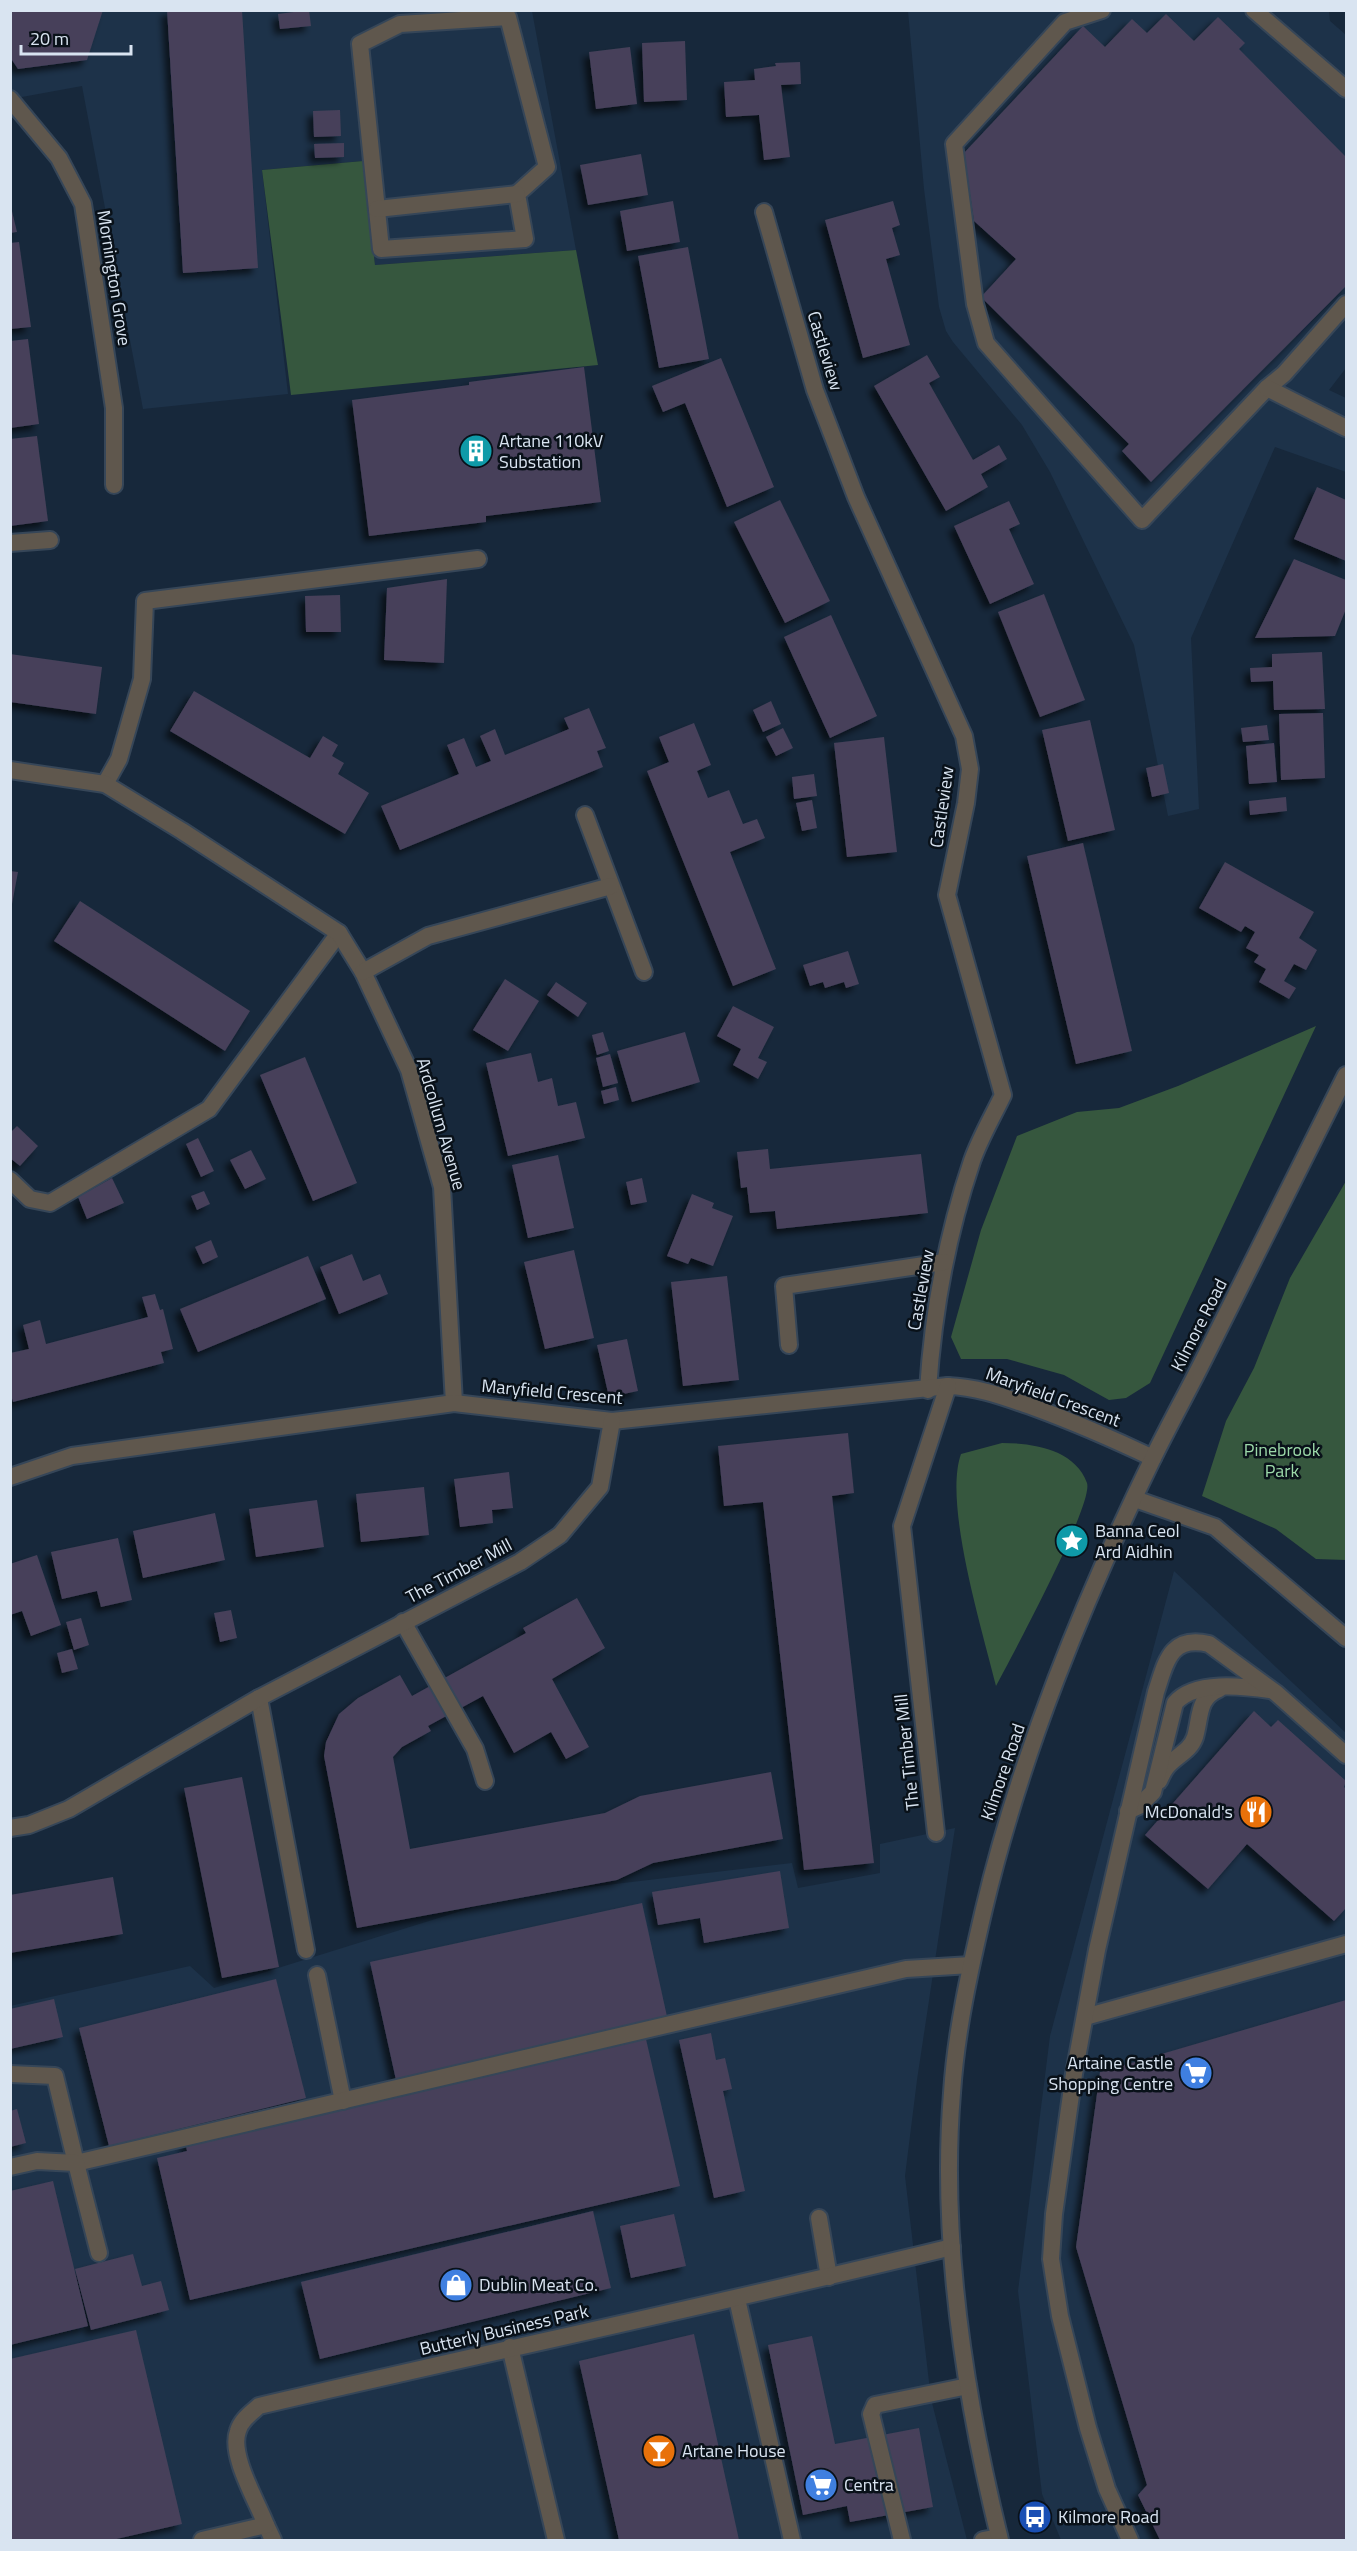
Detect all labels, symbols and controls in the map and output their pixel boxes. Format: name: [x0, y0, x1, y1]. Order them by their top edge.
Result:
scale bar: [21, 18, 130, 56]
text: 20 m: [30, 25, 69, 52]
street label: Mornington Grove: [90, 208, 139, 348]
street label: Castleview: [801, 308, 850, 394]
place label: Artane 110kV Substation: [499, 427, 604, 475]
building icon: Artane 110kV Substation: [458, 433, 494, 469]
street label: Castleview: [922, 764, 961, 849]
street label: Ardcollum Avenue: [410, 1054, 473, 1193]
street label: Castleview: [900, 1247, 941, 1333]
street label: Kilmore Road: [1164, 1274, 1234, 1376]
street label: Maryfield Crescent: [982, 1360, 1125, 1434]
street label: Maryfield Crescent: [480, 1372, 624, 1411]
park label: Pinebrook Park: [1244, 1436, 1321, 1484]
place label: Banna Ceol Ard Aidhin: [1095, 1517, 1180, 1565]
place icon: Banna Ceol Ard Aidhin: [1054, 1523, 1090, 1559]
street label: The Timber Mill: [401, 1531, 517, 1610]
street label: The Timber Mill: [887, 1693, 926, 1812]
street label: Kilmore Road: [973, 1720, 1032, 1824]
restaurant icon: McDonald's: [1238, 1794, 1274, 1830]
place label: McDonald's: [1145, 1798, 1233, 1825]
place label: Artaine Castle Shopping Centre: [1049, 2049, 1173, 2097]
supermarket icon: Artaine Castle Shopping Centre: [1178, 2055, 1214, 2091]
shop icon: Dublin Meat Co.: [438, 2267, 474, 2303]
place label: Dublin Meat Co.: [479, 2271, 598, 2298]
street label: Butterly Business Park: [417, 2297, 591, 2362]
bar icon: Artane House: [641, 2433, 677, 2469]
place label: Artane House: [682, 2437, 786, 2464]
supermarket icon: Centra: [803, 2467, 839, 2503]
place label: Centra: [844, 2471, 894, 2498]
bus stop icon: Kilmore Road: [1017, 2499, 1053, 2535]
place label: Kilmore Road: [1058, 2503, 1159, 2530]

